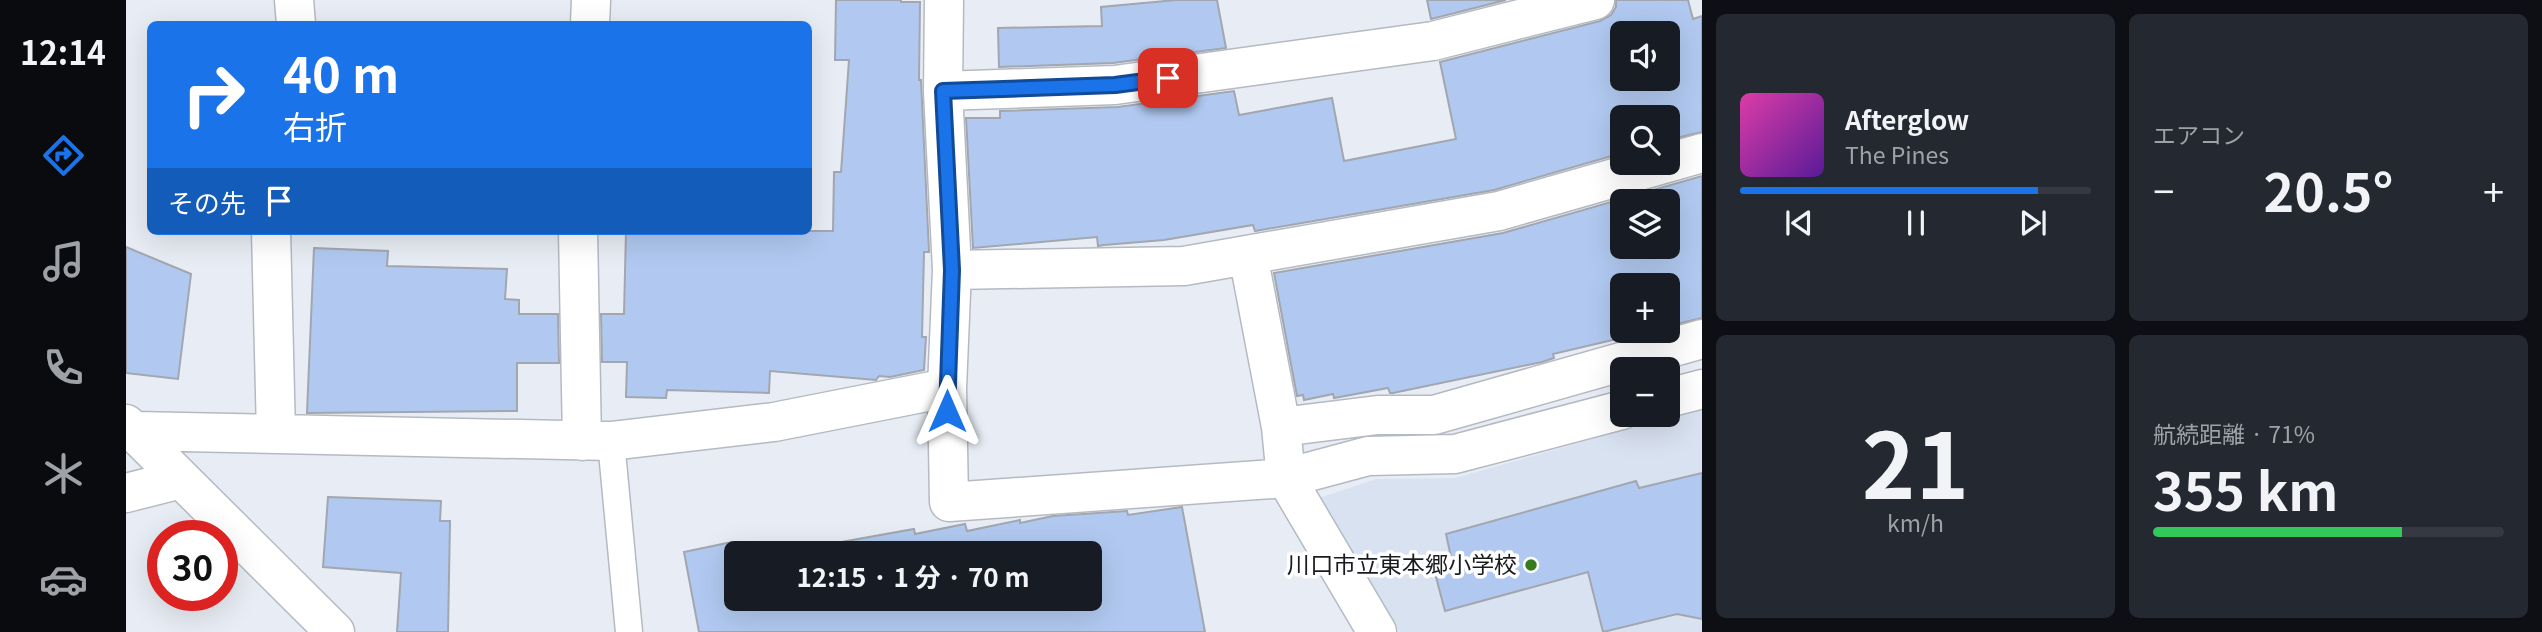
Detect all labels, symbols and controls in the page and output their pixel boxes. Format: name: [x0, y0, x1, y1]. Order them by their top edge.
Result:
map controls: [1610, 21, 1680, 427]
button: sound: [1610, 21, 1680, 91]
text: 12:14: [20, 28, 106, 74]
text: 40 m: [283, 36, 399, 107]
pin: [1138, 48, 1198, 108]
icon: right: [168, 49, 259, 140]
icon: arrive: [1149, 59, 1187, 97]
text: Afterglow: [1845, 100, 1969, 137]
text: 右折: [283, 102, 347, 148]
button: search: [1610, 105, 1680, 175]
text: エアコン: [2153, 117, 2245, 151]
icon: directions: [39, 131, 88, 180]
text: The Pines: [1845, 137, 1949, 171]
text: 20.5°: [2264, 152, 2393, 227]
text: −: [2153, 162, 2174, 217]
text: +: [2483, 162, 2504, 217]
icon: arrive: [260, 182, 298, 220]
text: その先: [168, 183, 246, 220]
button: layers: [1610, 189, 1680, 259]
icon: previous: [1780, 204, 1818, 242]
icon: pause: [1897, 204, 1935, 242]
icon: next: [2014, 204, 2052, 242]
icon: music: [39, 237, 88, 286]
button: +: [1610, 273, 1680, 343]
icon: phone: [39, 343, 88, 392]
button: −: [1610, 357, 1680, 427]
position arrow: [910, 374, 984, 448]
text: 21: [1862, 393, 1969, 525]
text: 航続距離 · 71%: [2153, 416, 2315, 450]
icon: climate: [39, 449, 88, 498]
text: 355 km: [2153, 451, 2338, 526]
text: km/h: [1887, 505, 1944, 539]
speed limit sign: 30: [147, 520, 238, 611]
place label: 川口市立東本郷小学校: [1287, 546, 1517, 580]
icon: car: [39, 555, 88, 604]
text: 12:15 · 1 分 · 70 m: [796, 557, 1030, 594]
marker: 川口市立東本郷小学校: [1523, 557, 1539, 573]

